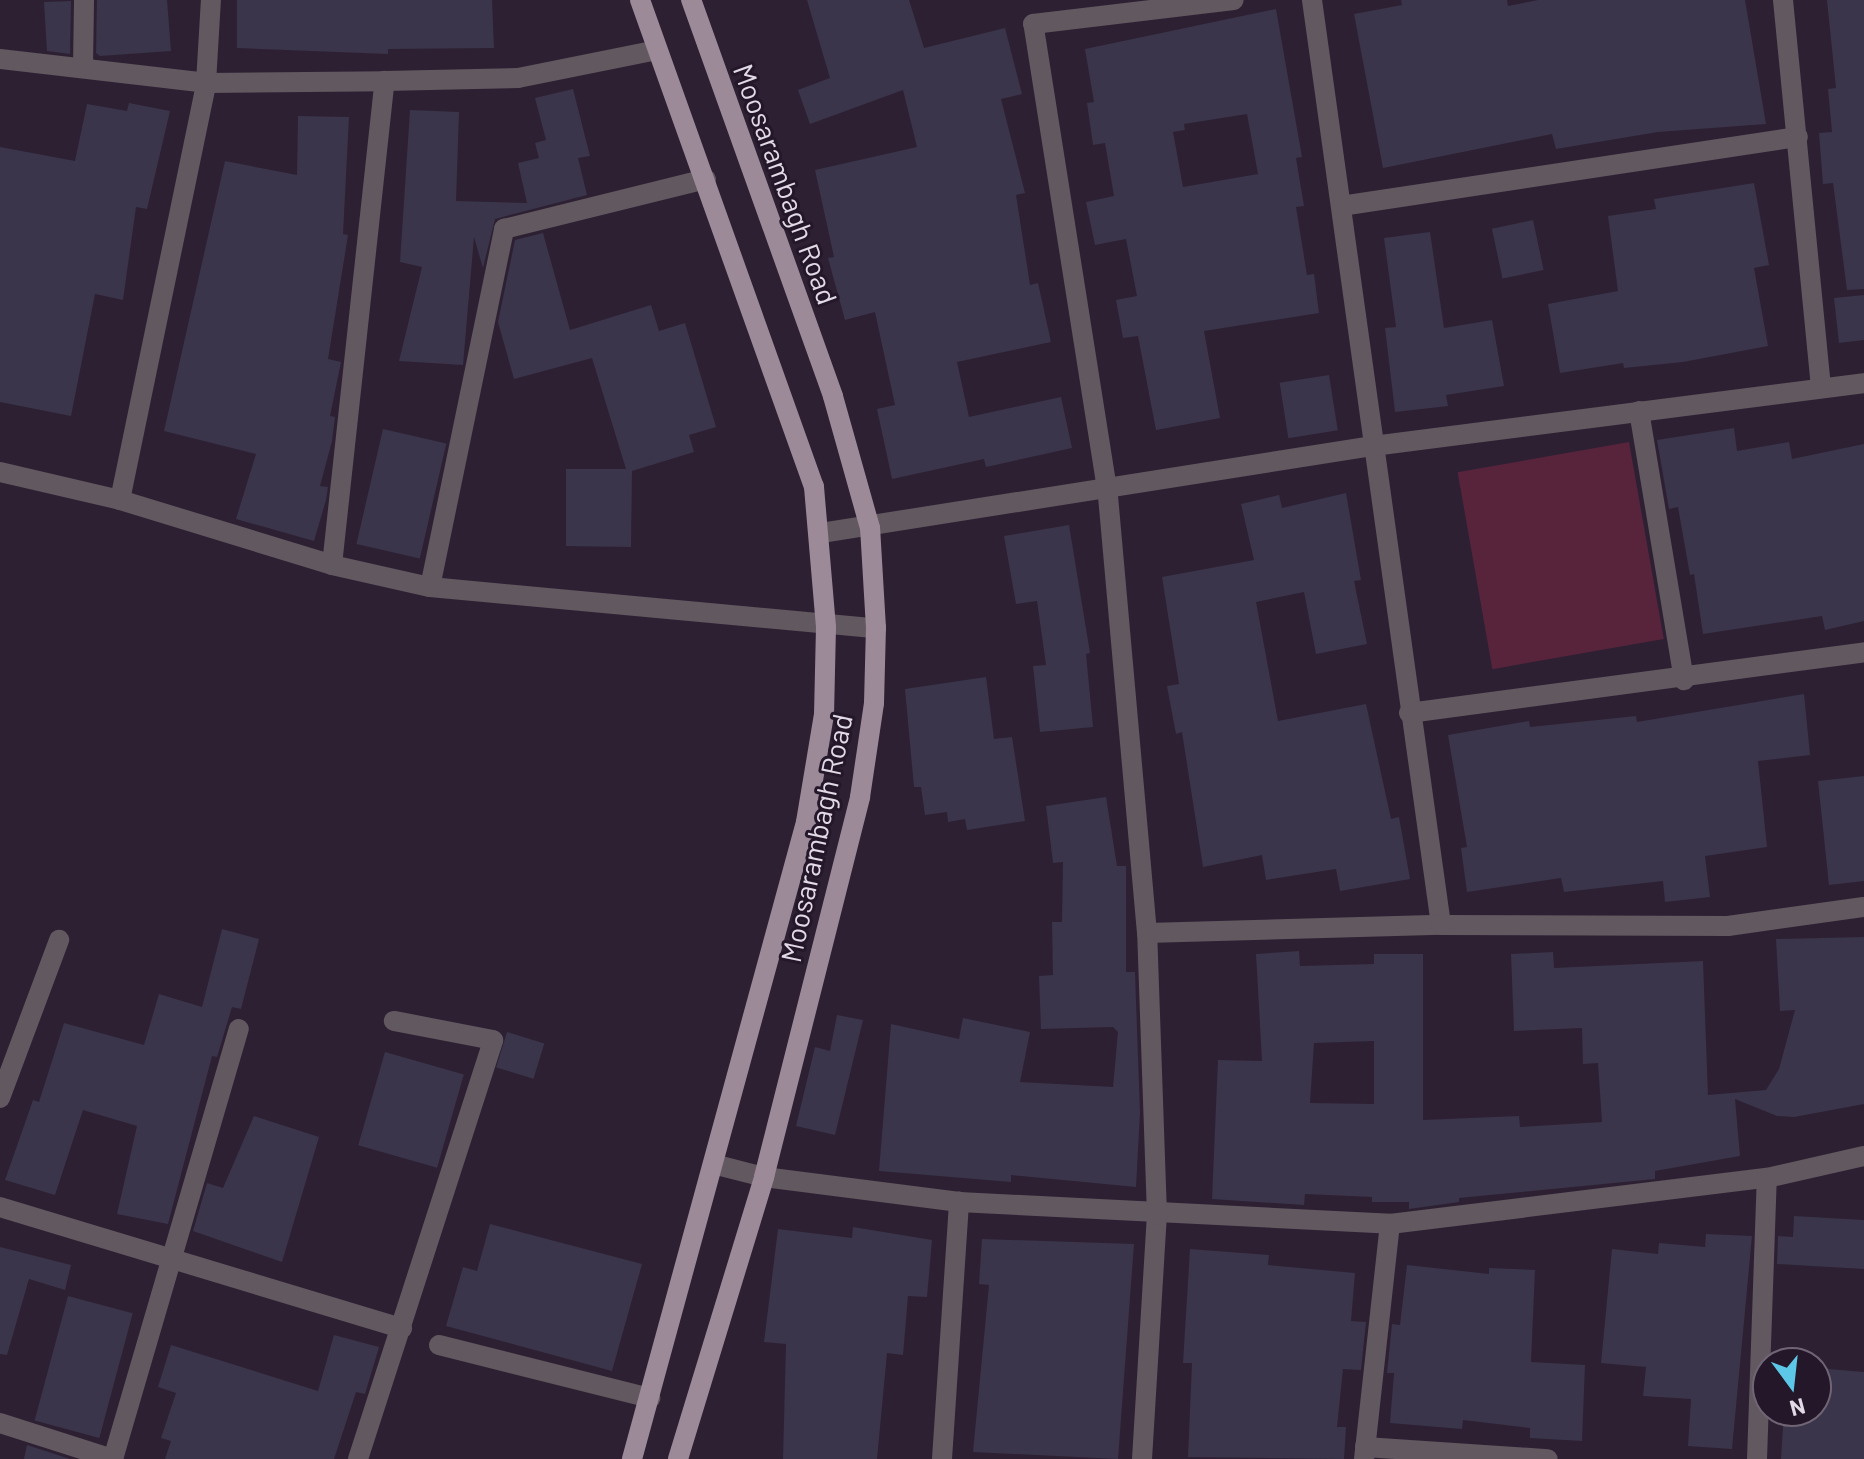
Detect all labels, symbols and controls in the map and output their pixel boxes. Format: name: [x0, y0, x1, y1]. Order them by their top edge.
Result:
street label: Moosarambagh Road: [727, 59, 845, 309]
street label: Moosarambagh Road: [773, 711, 859, 965]
north arrow: [1752, 1347, 1832, 1427]
text: N: [1787, 1394, 1808, 1423]

